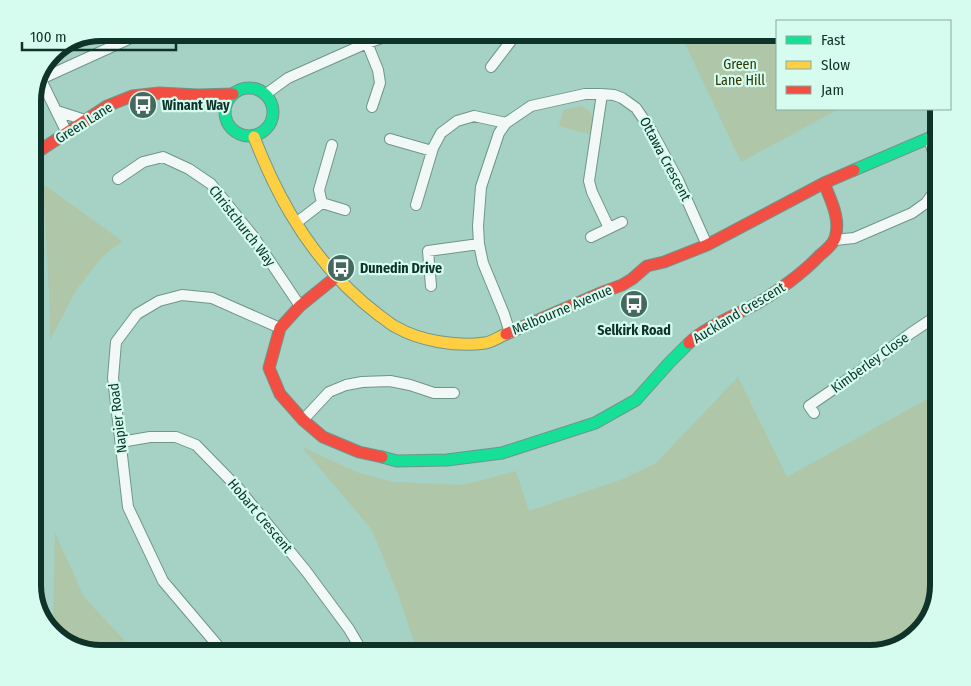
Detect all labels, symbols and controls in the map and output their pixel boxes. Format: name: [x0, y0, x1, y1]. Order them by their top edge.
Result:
scale bar: [22, 20, 176, 52]
legend: [776, 20, 951, 110]
text: 100 m: [30, 28, 67, 46]
text: Fast: [821, 31, 845, 49]
park label: Green Lane Hill: [715, 56, 765, 89]
text: Slow: [821, 56, 850, 74]
text: Jam: [821, 81, 844, 99]
bus stop icon: Winant Way: [128, 90, 158, 120]
place label: Winant Way: [162, 97, 230, 114]
street label: Green Lane: [52, 99, 116, 147]
street label: Ottawa Crescent: [636, 114, 694, 204]
street label: Christchurch Way: [205, 182, 279, 270]
bus stop icon: Dunedin Drive: [326, 253, 356, 283]
place label: Dunedin Drive: [360, 260, 442, 277]
street label: Auckland Crescent: [690, 279, 789, 347]
street label: Melbourne Avenue: [509, 281, 615, 339]
bus stop icon: Selkirk Road: [619, 289, 649, 319]
place label: Selkirk Road: [597, 322, 671, 339]
street label: Kimberley Close: [828, 329, 912, 397]
street label: Napier Road: [105, 382, 131, 454]
street label: Hobart Crescent: [224, 475, 296, 557]

